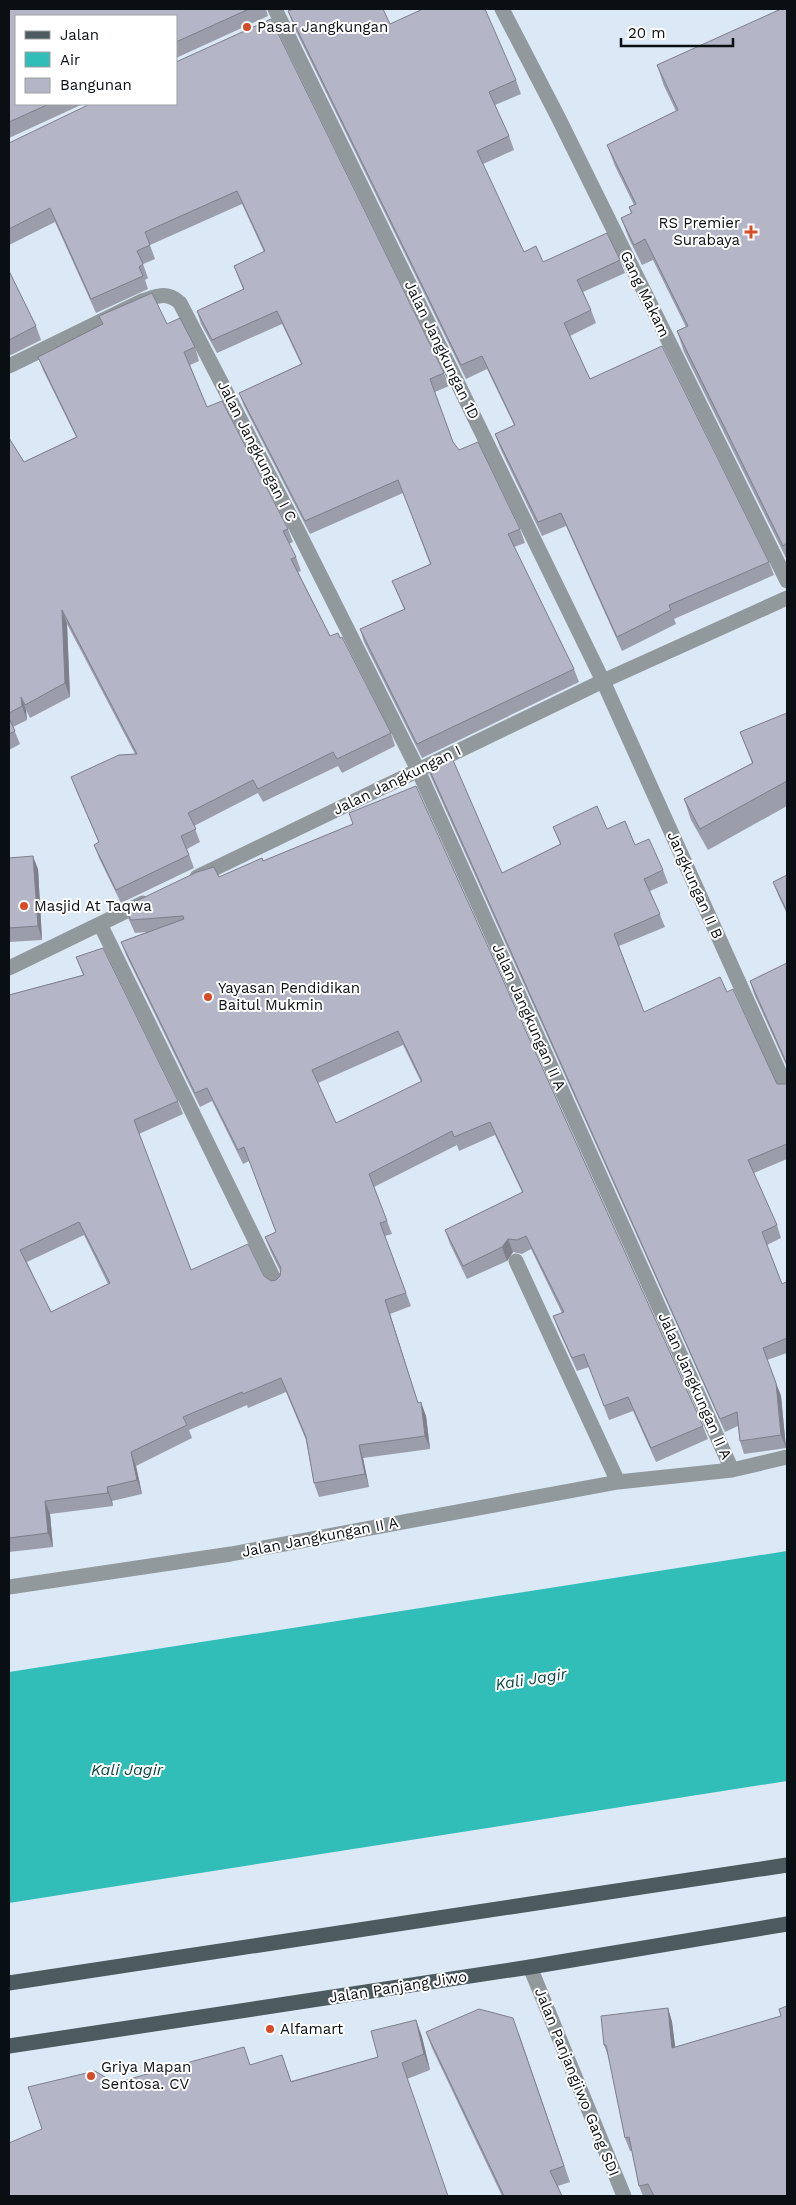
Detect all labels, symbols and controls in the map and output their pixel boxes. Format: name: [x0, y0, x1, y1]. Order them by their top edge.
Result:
legend: [15, 15, 178, 105]
scale bar: [621, 15, 734, 47]
place label: Pasar Jangkungan: [257, 18, 388, 36]
marker: Pasar Jangkungan: [241, 21, 253, 33]
text: 20 m: [628, 24, 666, 42]
text: Jalan: [60, 26, 99, 44]
text: Air: [60, 51, 80, 69]
text: Bangunan: [60, 76, 132, 94]
place label: RS Premier Surabaya: [659, 214, 740, 249]
marker: RS Premier Surabaya: [744, 225, 758, 239]
street label: Gang Makam: [616, 248, 674, 340]
street label: Jalan Jangkungan 1D: [401, 278, 483, 422]
street label: Jalan Jangkungan I C: [214, 378, 300, 524]
street label: Jalan Jangkungan I: [330, 741, 464, 819]
street label: Jangkungan II B: [663, 828, 727, 942]
place label: Masjid At Taqwa: [34, 897, 152, 915]
marker: Masjid At Taqwa: [18, 900, 30, 912]
street label: Jalan Jangkungan II A: [488, 941, 570, 1093]
place label: Yayasan Pendidikan Baitul Mukmin: [218, 979, 360, 1014]
marker: Yayasan Pendidikan Baitul Mukmin: [202, 991, 214, 1003]
street label: Jalan Jangkungan II A: [654, 1310, 736, 1462]
street label: Jalan Jangkungan II A: [240, 1513, 400, 1561]
water label: Kali Jagir: [494, 1664, 569, 1694]
water label: Kali Jagir: [91, 1760, 164, 1779]
street label: Jalan Panjang Jiwo: [328, 1967, 468, 2007]
street label: Jalan Panjangjiwo Gang SDI: [531, 1985, 623, 2179]
place label: Alfamart: [280, 2020, 344, 2038]
marker: Alfamart: [264, 2023, 276, 2035]
place label: Griya Mapan Sentosa. CV: [101, 2058, 191, 2093]
marker: Griya Mapan Sentosa. CV: [85, 2070, 97, 2082]

